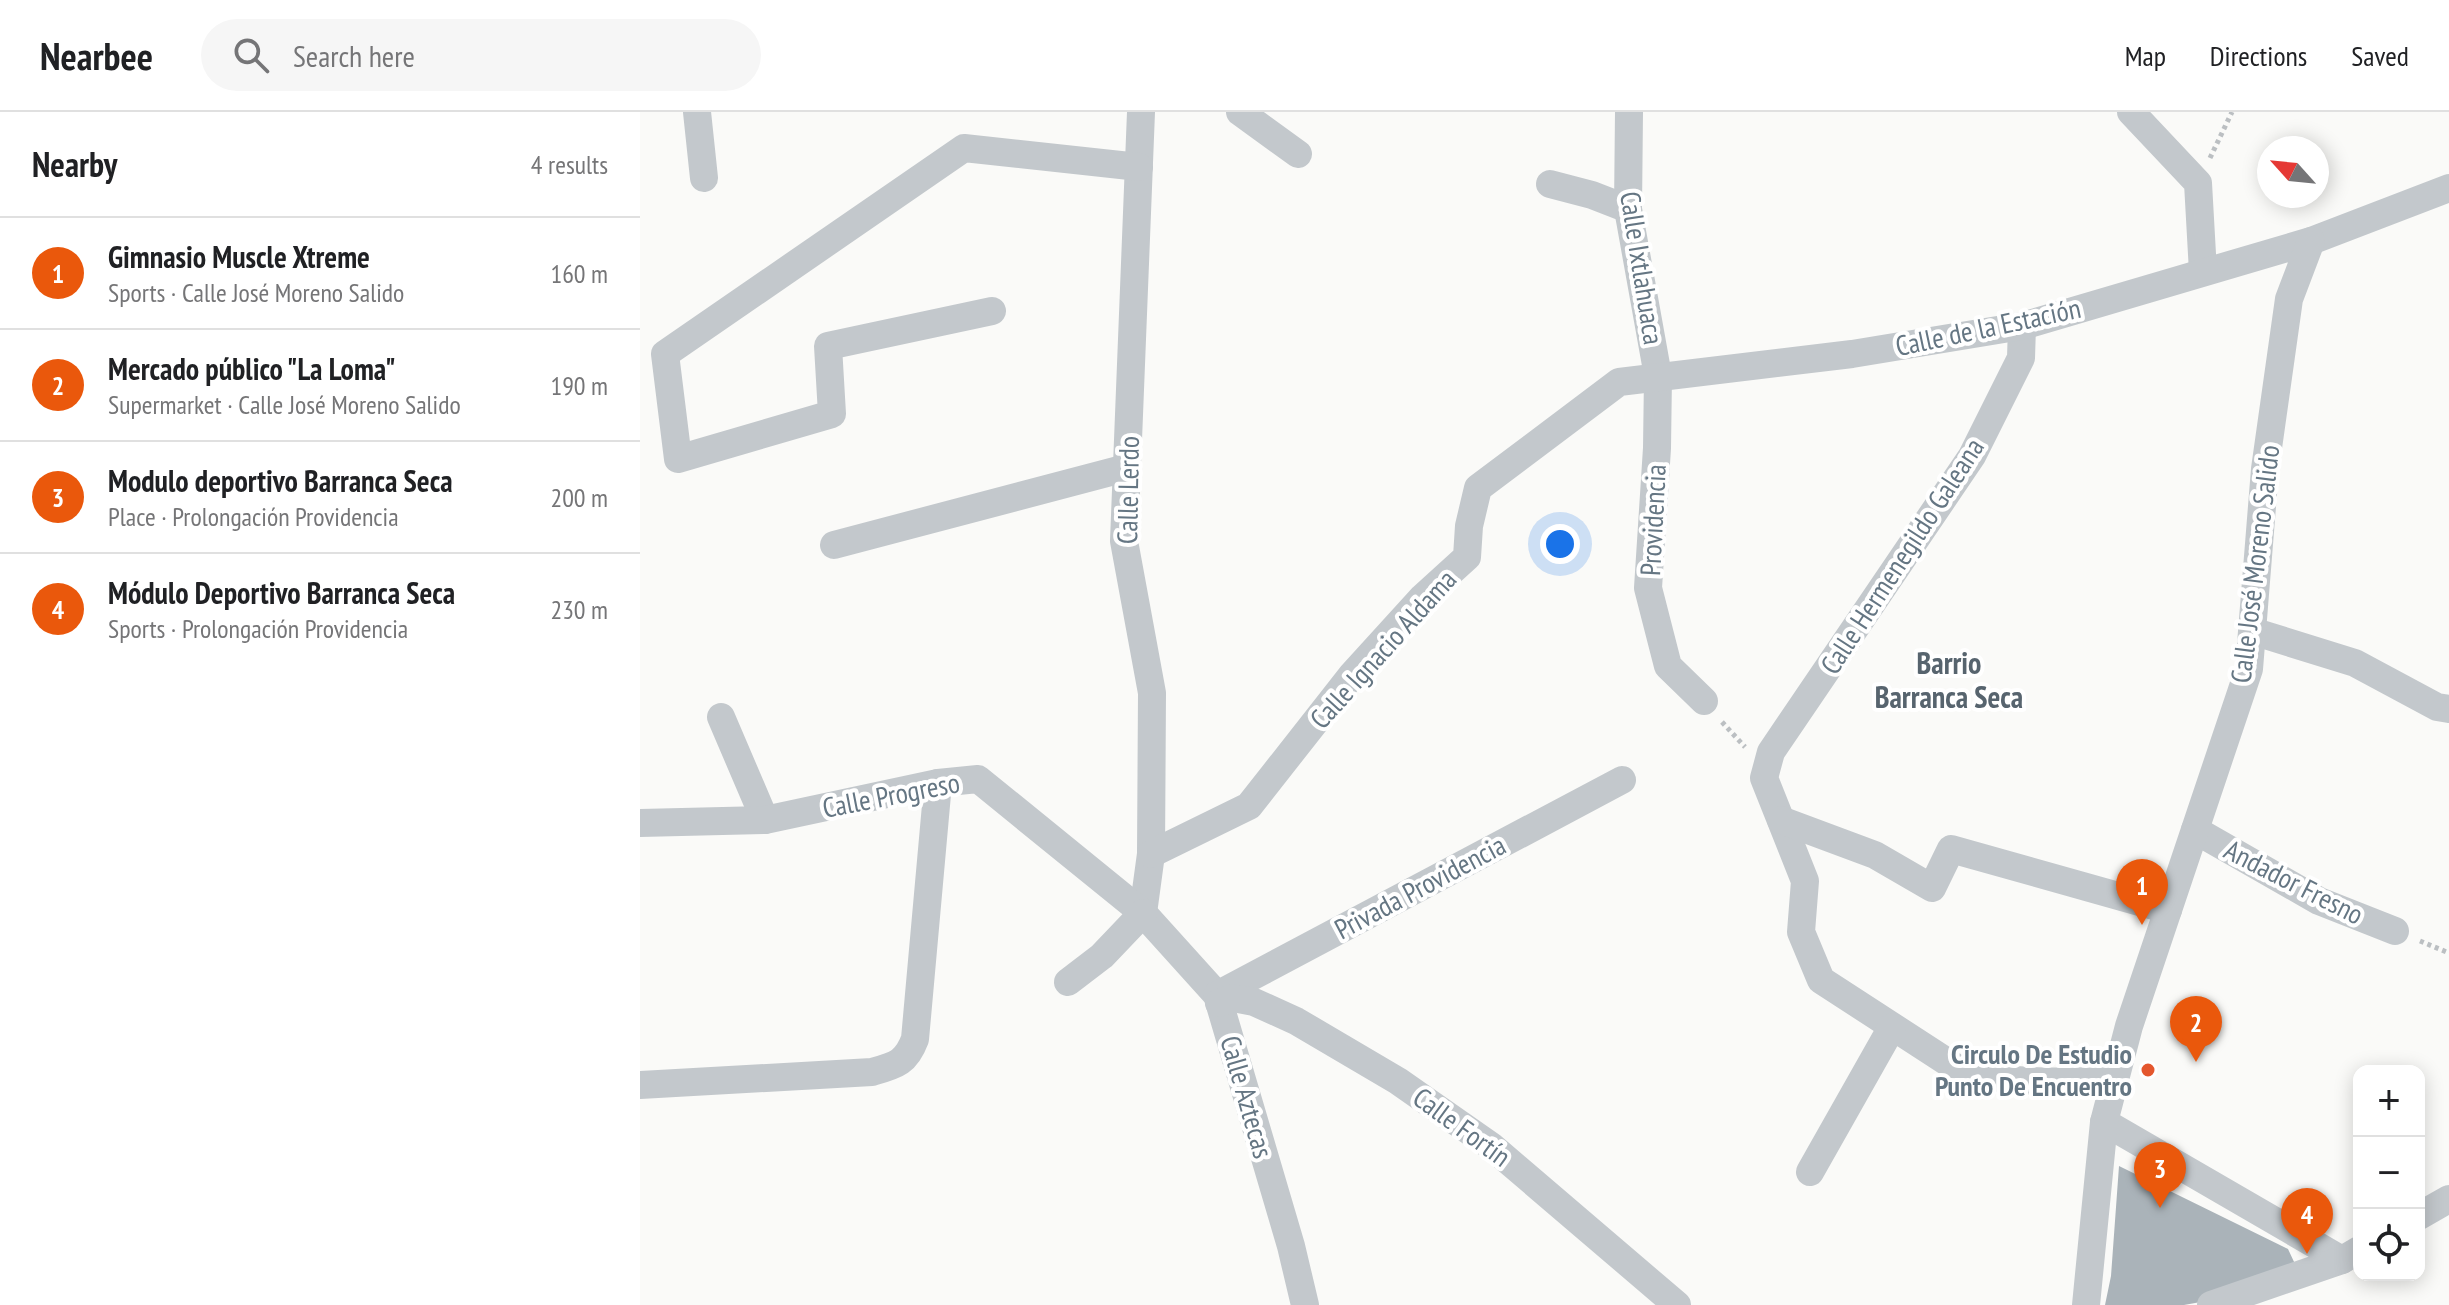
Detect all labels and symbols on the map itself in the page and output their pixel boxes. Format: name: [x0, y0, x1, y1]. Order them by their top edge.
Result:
north arrow: [2257, 136, 2329, 208]
street label: Calle Ixtlahuaca: [1612, 189, 1673, 347]
street label: Calle de la Estación: [1892, 289, 2084, 364]
street label: Calle Hermenegildo Galeana: [1811, 431, 1992, 681]
street label: Calle Lerdo: [1108, 436, 1147, 544]
street label: Calle José Moreno Salido: [2222, 443, 2287, 685]
street label: Providencia: [1631, 463, 1674, 577]
your location: [1540, 524, 1580, 564]
street label: Calle Ignacio Aldama: [1301, 561, 1464, 736]
district label: Barrio Barranca Seca: [1875, 643, 2023, 716]
street label: Calle Progreso: [819, 763, 963, 826]
street label: Privada Providencia: [1328, 826, 1512, 947]
street label: Andador Fresno: [2218, 831, 2370, 932]
pin: 1: [2116, 859, 2168, 925]
pin: 2: [2170, 996, 2222, 1062]
street label: Calle Aztecas: [1212, 1031, 1283, 1162]
place label: Circulo De Estudio Punto De Encuentro: [1935, 1035, 2132, 1104]
marker: Circulo De Estudio Punto De Encuentro: [2139, 1061, 2157, 1079]
street label: Calle Fortín: [1406, 1079, 1519, 1175]
pin: 3: [2134, 1142, 2186, 1208]
pin: 4: [2281, 1188, 2333, 1254]

